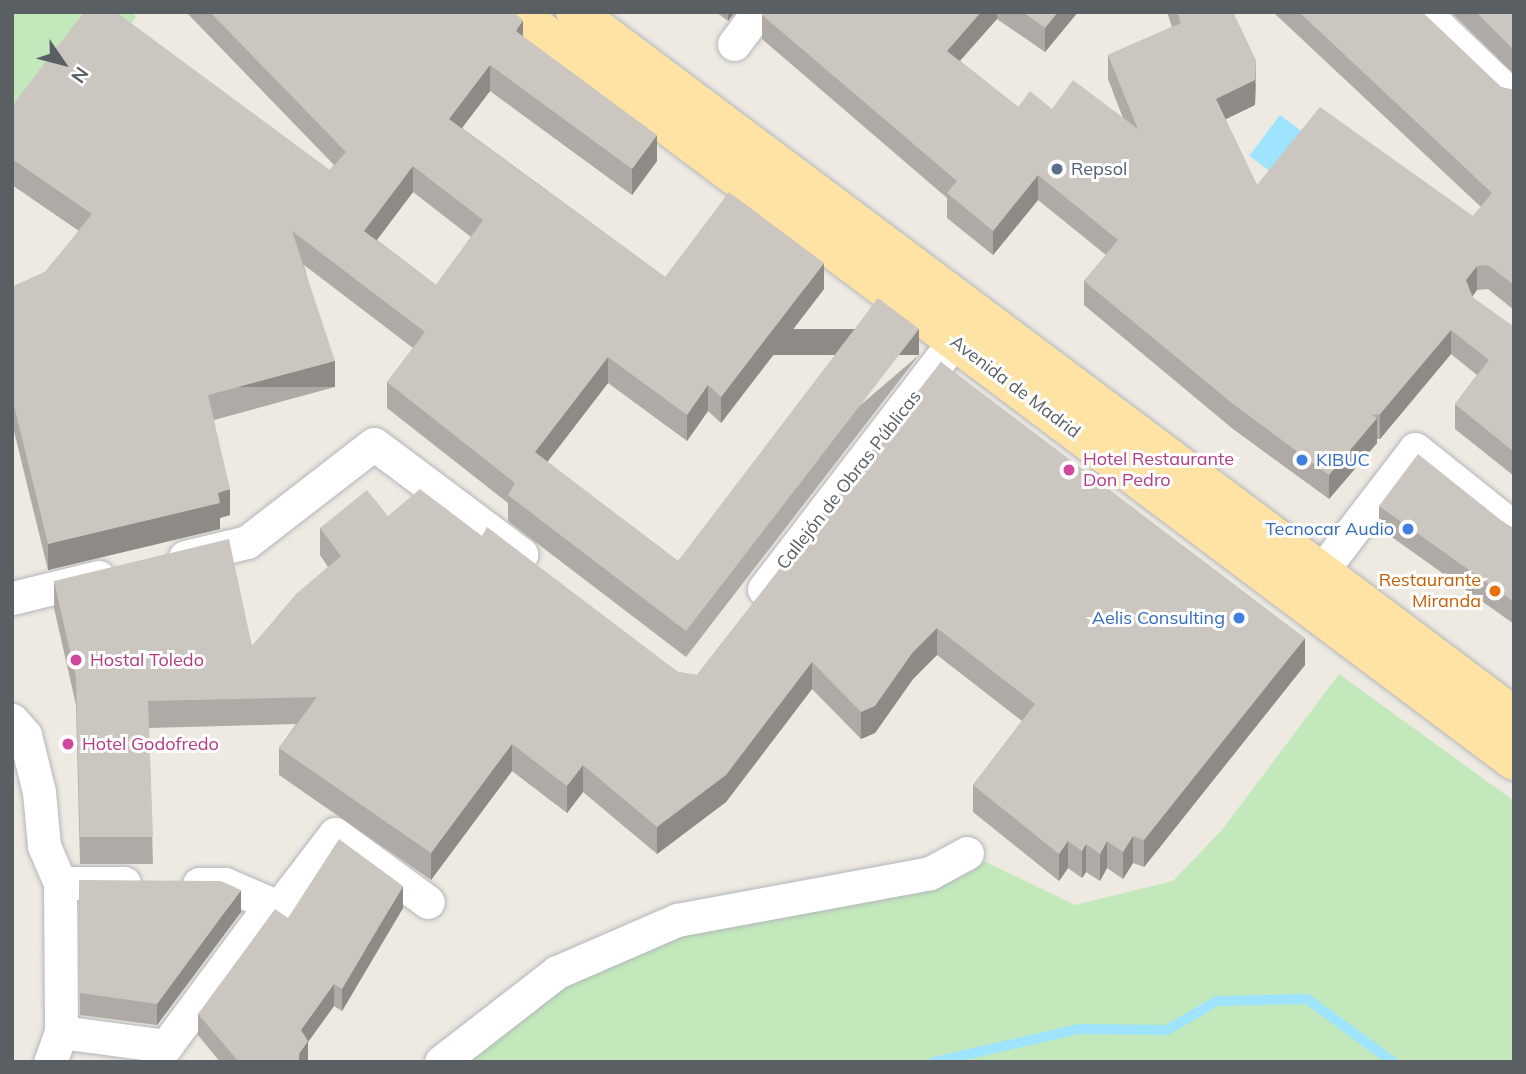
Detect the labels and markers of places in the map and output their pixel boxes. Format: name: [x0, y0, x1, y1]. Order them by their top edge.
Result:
place label: Repsol: [1071, 158, 1127, 180]
marker: Repsol: [1049, 161, 1065, 177]
place label: Hotel Restaurante Don Pedro: [1083, 449, 1234, 491]
place label: KIBUC: [1316, 449, 1370, 471]
marker: KIBUC: [1294, 452, 1310, 468]
marker: Hotel Restaurante Don Pedro: [1061, 462, 1077, 478]
place label: Tecnocar Audio: [1265, 518, 1394, 540]
marker: Tecnocar Audio: [1400, 521, 1416, 537]
place label: Restaurante Miranda: [1379, 570, 1481, 612]
marker: Restaurante Miranda: [1487, 583, 1503, 599]
place label: Aelis Consulting: [1092, 607, 1225, 629]
marker: Aelis Consulting: [1231, 610, 1247, 626]
place label: Hostal Toledo: [90, 649, 204, 671]
marker: Hostal Toledo: [68, 652, 84, 668]
place label: Hotel Godofredo: [82, 733, 219, 755]
marker: Hotel Godofredo: [60, 736, 76, 752]

